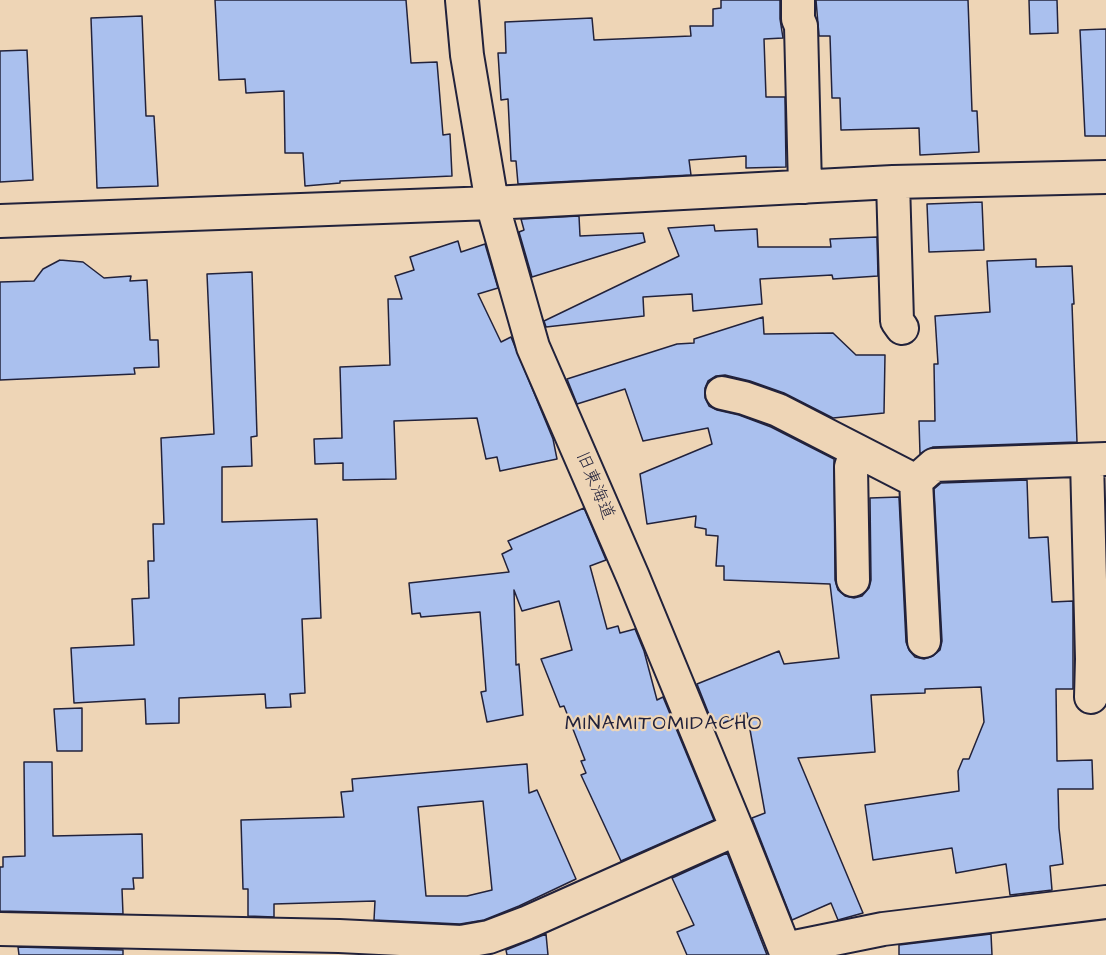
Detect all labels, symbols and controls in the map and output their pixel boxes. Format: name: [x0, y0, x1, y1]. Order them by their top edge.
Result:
street label: 旧東海道: [570, 449, 618, 523]
district label: MINAMITOMIDACHO: [565, 713, 763, 737]

